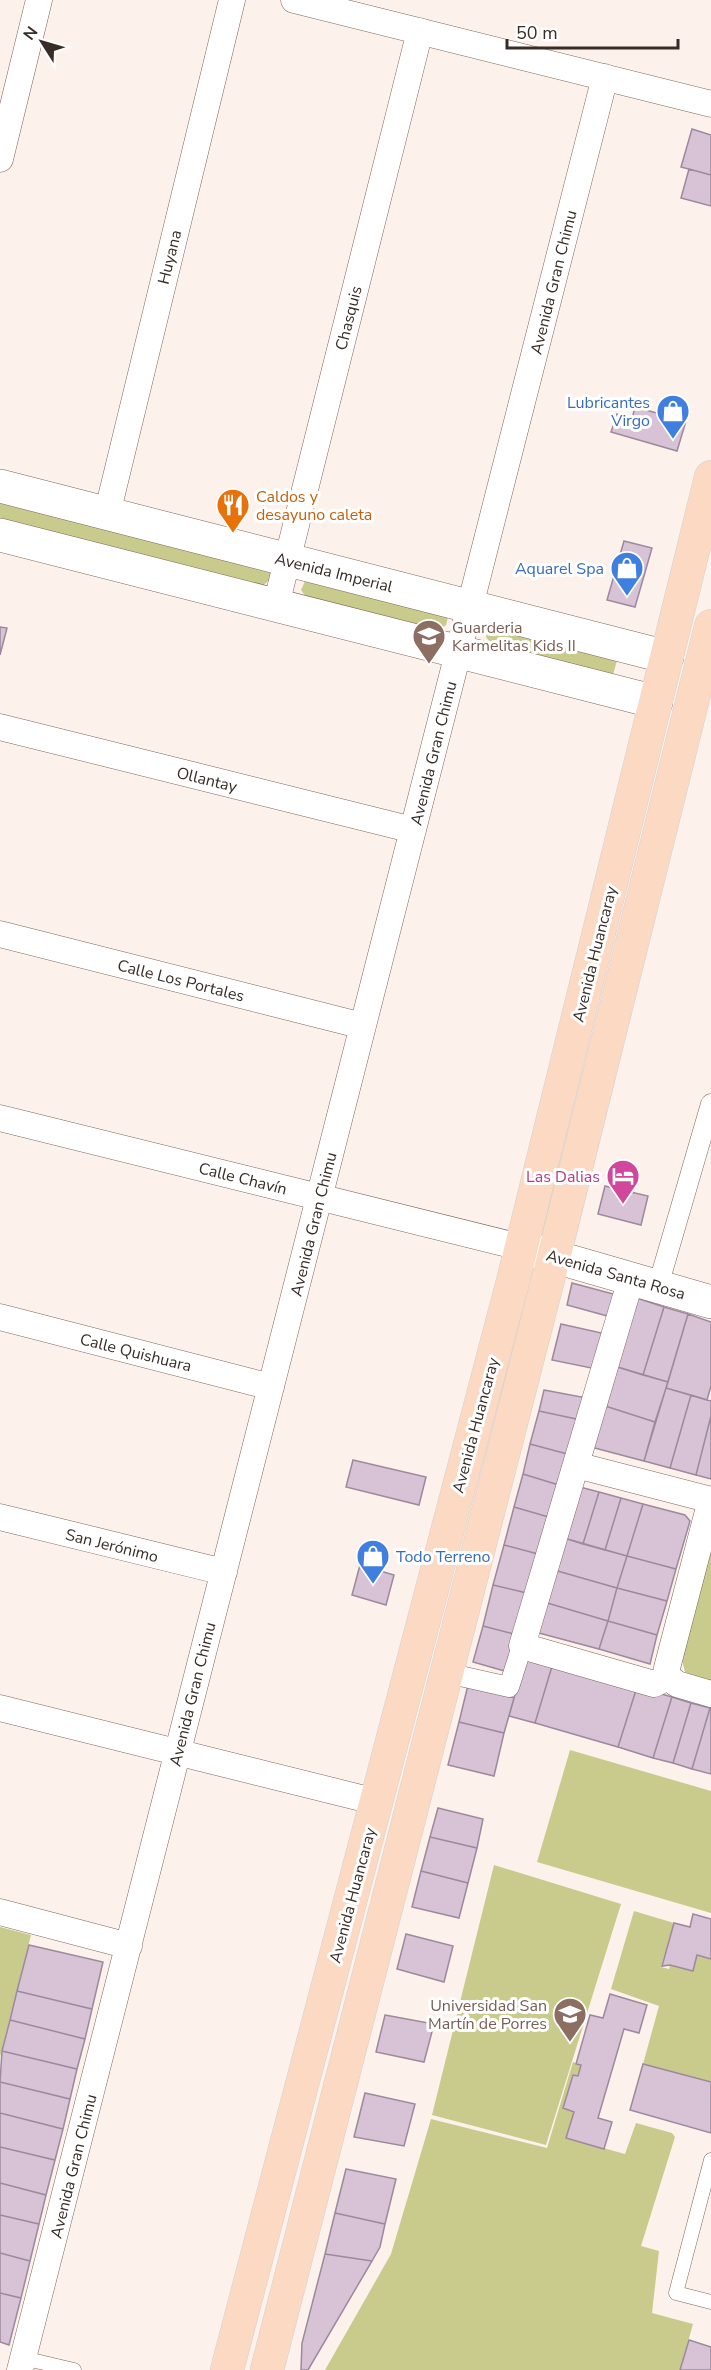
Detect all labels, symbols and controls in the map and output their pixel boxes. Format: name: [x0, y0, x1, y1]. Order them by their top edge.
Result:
north arrow: [12, 12, 72, 72]
scale bar: [507, 12, 678, 50]
text: 50 m: [516, 21, 558, 45]
text: N: [18, 22, 43, 45]
street label: Avenida Gran Chimu: [525, 208, 583, 357]
street label: Huyana: [153, 228, 187, 287]
street label: Chasquis: [330, 284, 368, 353]
place label: Lubricantes Virgo: [567, 392, 650, 432]
shop icon: Lubricantes Virgo: [655, 393, 691, 440]
place label: Caldos y desayuno caleta: [256, 486, 372, 526]
restaurant icon: Caldos y desayuno caleta: [215, 487, 251, 534]
street label: Avenida Imperial: [272, 548, 395, 598]
shop icon: Aquarel Spa: [609, 550, 645, 597]
place label: Aquarel Spa: [515, 558, 604, 580]
place label: Guarderia Karmelitas Kids II: [452, 617, 576, 657]
school or university icon: Guarderia Karmelitas Kids II: [411, 618, 447, 665]
street label: Avenida Gran Chimu: [405, 679, 463, 828]
street label: Ollantay: [174, 762, 240, 798]
street label: Avenida Huancaray: [567, 883, 623, 1025]
street label: Calle Los Portales: [115, 955, 247, 1007]
street label: Avenida Gran Chimu: [285, 1150, 343, 1299]
street label: Calle Chavín: [196, 1157, 289, 1201]
hotel icon: Las Dalias: [605, 1158, 641, 1205]
place label: Las Dalias: [526, 1166, 600, 1188]
street label: Avenida Santa Rosa: [544, 1245, 688, 1305]
street label: Calle Quishuara: [78, 1328, 194, 1377]
street label: Avenida Huancaray: [447, 1354, 505, 1495]
street label: San Jerónimo: [63, 1524, 161, 1568]
shop icon: Todo Terreno: [355, 1538, 391, 1585]
place label: Todo Terreno: [396, 1546, 491, 1568]
street label: Avenida Gran Chimu: [164, 1620, 222, 1769]
street label: Avenida Huancaray: [324, 1824, 382, 1965]
place label: Universidad San Martín de Porres: [428, 1995, 547, 2035]
school or university icon: Universidad San Martín de Porres: [552, 1996, 588, 2043]
street label: Avenida Gran Chimu: [45, 2092, 103, 2241]

